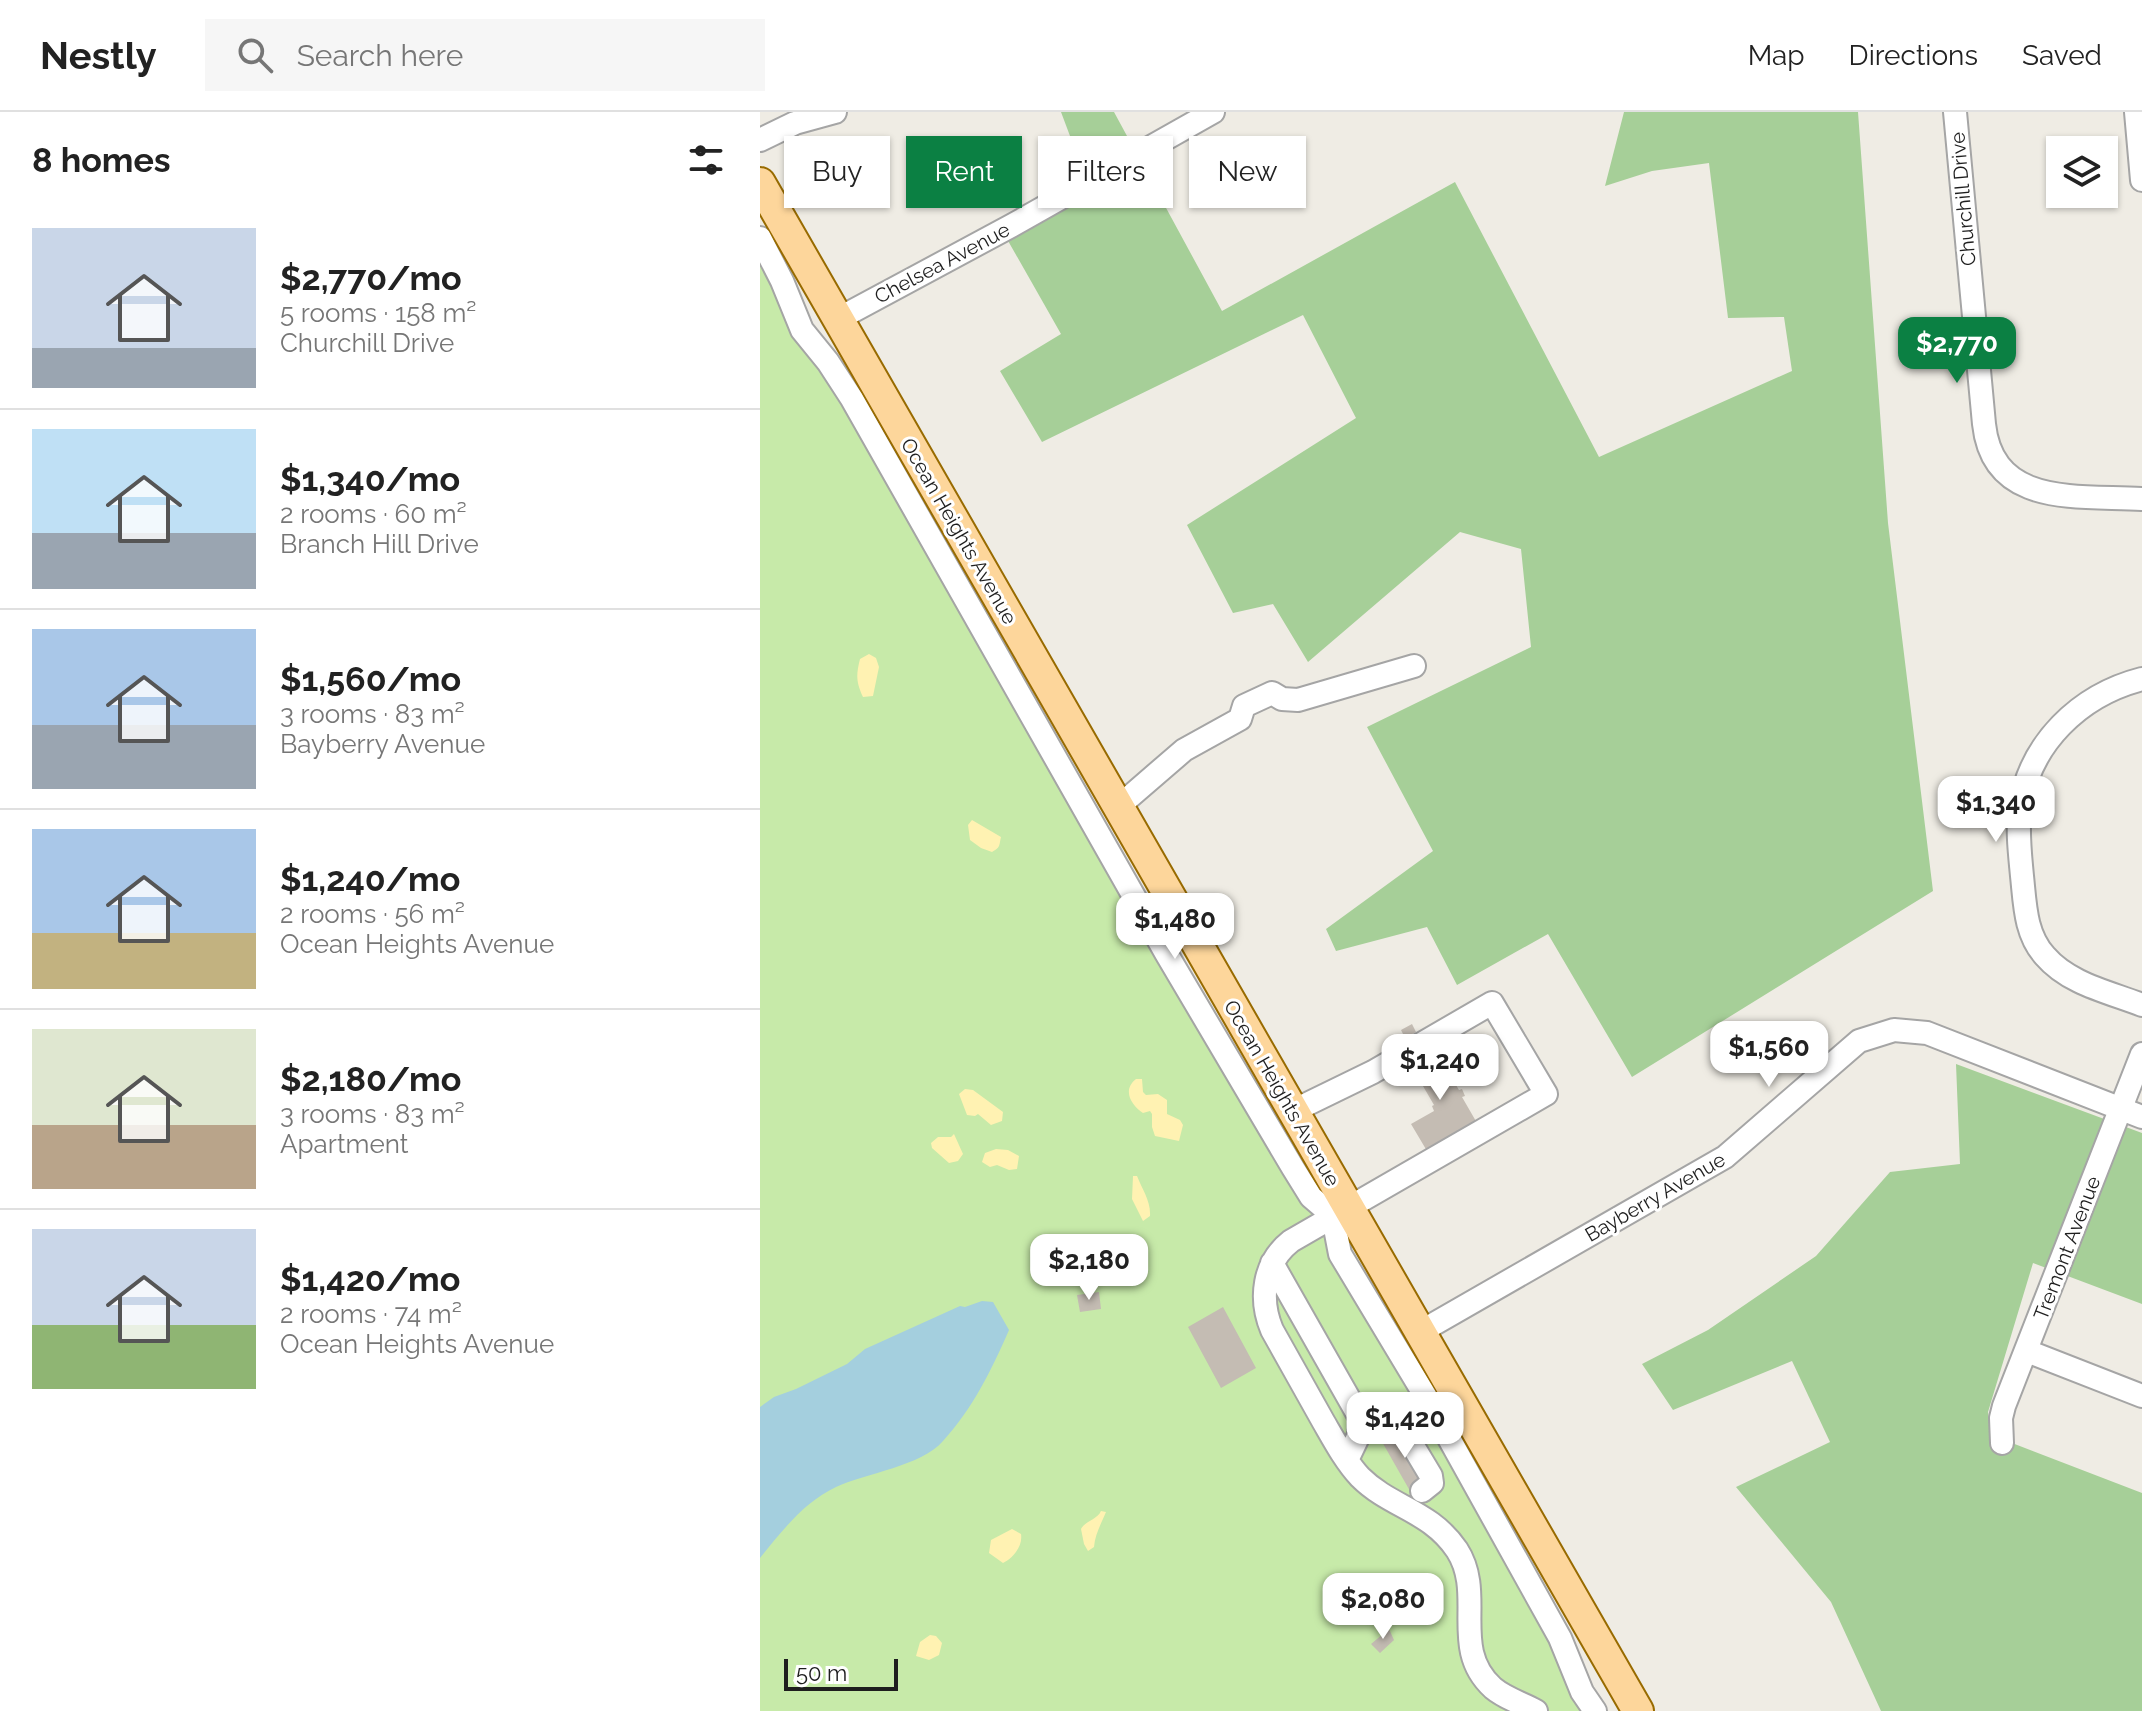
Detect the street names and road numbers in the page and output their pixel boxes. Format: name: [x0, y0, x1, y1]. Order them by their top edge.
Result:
street label: Churchill Drive: [1945, 131, 1981, 267]
street label: Chelsea Avenue: [870, 217, 1014, 309]
street label: Ocean Heights Avenue: [896, 434, 1022, 629]
street label: Ocean Heights Avenue: [1219, 996, 1345, 1191]
street label: Bayberry Avenue: [1581, 1147, 1730, 1247]
street label: Tremont Avenue: [2029, 1172, 2106, 1323]

